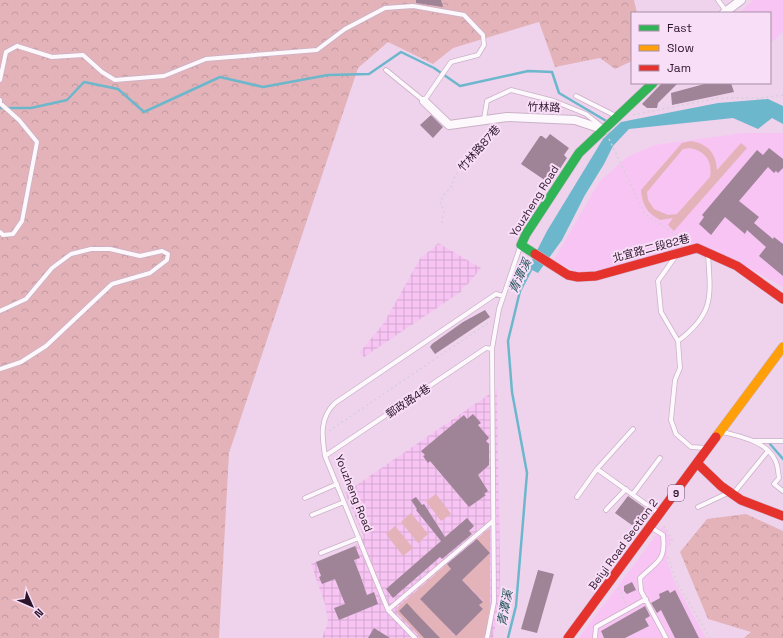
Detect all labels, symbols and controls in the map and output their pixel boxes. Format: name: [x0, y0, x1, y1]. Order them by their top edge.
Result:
legend: [631, 12, 771, 84]
text: Fast: [667, 20, 692, 36]
text: Slow: [667, 40, 694, 56]
text: Jam: [667, 60, 691, 76]
street label: 竹林路: [527, 99, 561, 115]
street label: 竹林路87巷: [455, 122, 503, 174]
street label: Youzheng Road: [506, 163, 562, 239]
street label: 北宜路二段82巷: [611, 231, 691, 265]
water label: 青潭溪: [505, 254, 536, 296]
street label: 郵政路4巷: [383, 381, 433, 421]
street label: Youzheng Road: [332, 452, 376, 534]
road number: 9: [668, 485, 684, 501]
street label: Beiyi Road Section 2: [585, 496, 661, 592]
north arrow: [12, 586, 52, 626]
water label: 青潭溪: [494, 587, 517, 627]
text: N: [32, 606, 47, 621]

